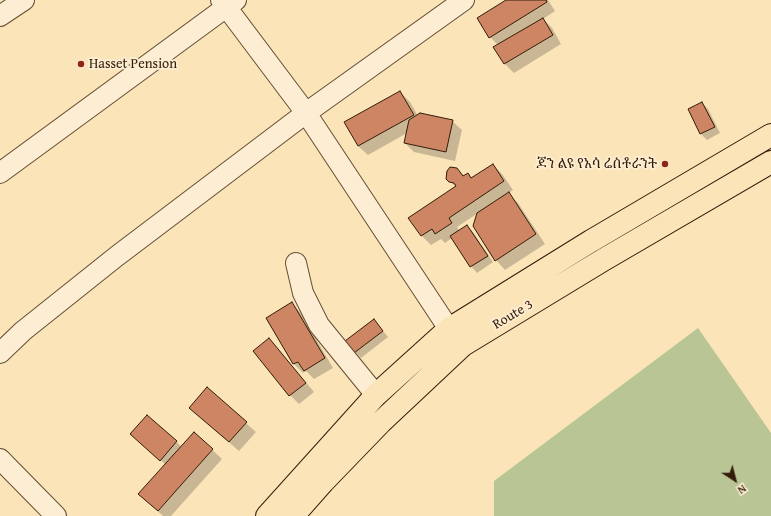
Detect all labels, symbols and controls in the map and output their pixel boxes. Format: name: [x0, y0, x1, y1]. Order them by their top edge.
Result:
place label: Hasset Pension: [89, 56, 177, 72]
marker: Hasset Pension: [76, 59, 86, 69]
place label: ጆን ልዩ የአሳ ሬስቶራንት: [537, 156, 657, 172]
marker: ጆን ልዩ የአሳ ሬስቶራንት: [660, 159, 670, 169]
street label: Route 3: [490, 296, 536, 334]
north arrow: [715, 460, 755, 500]
text: N: [734, 481, 750, 498]

